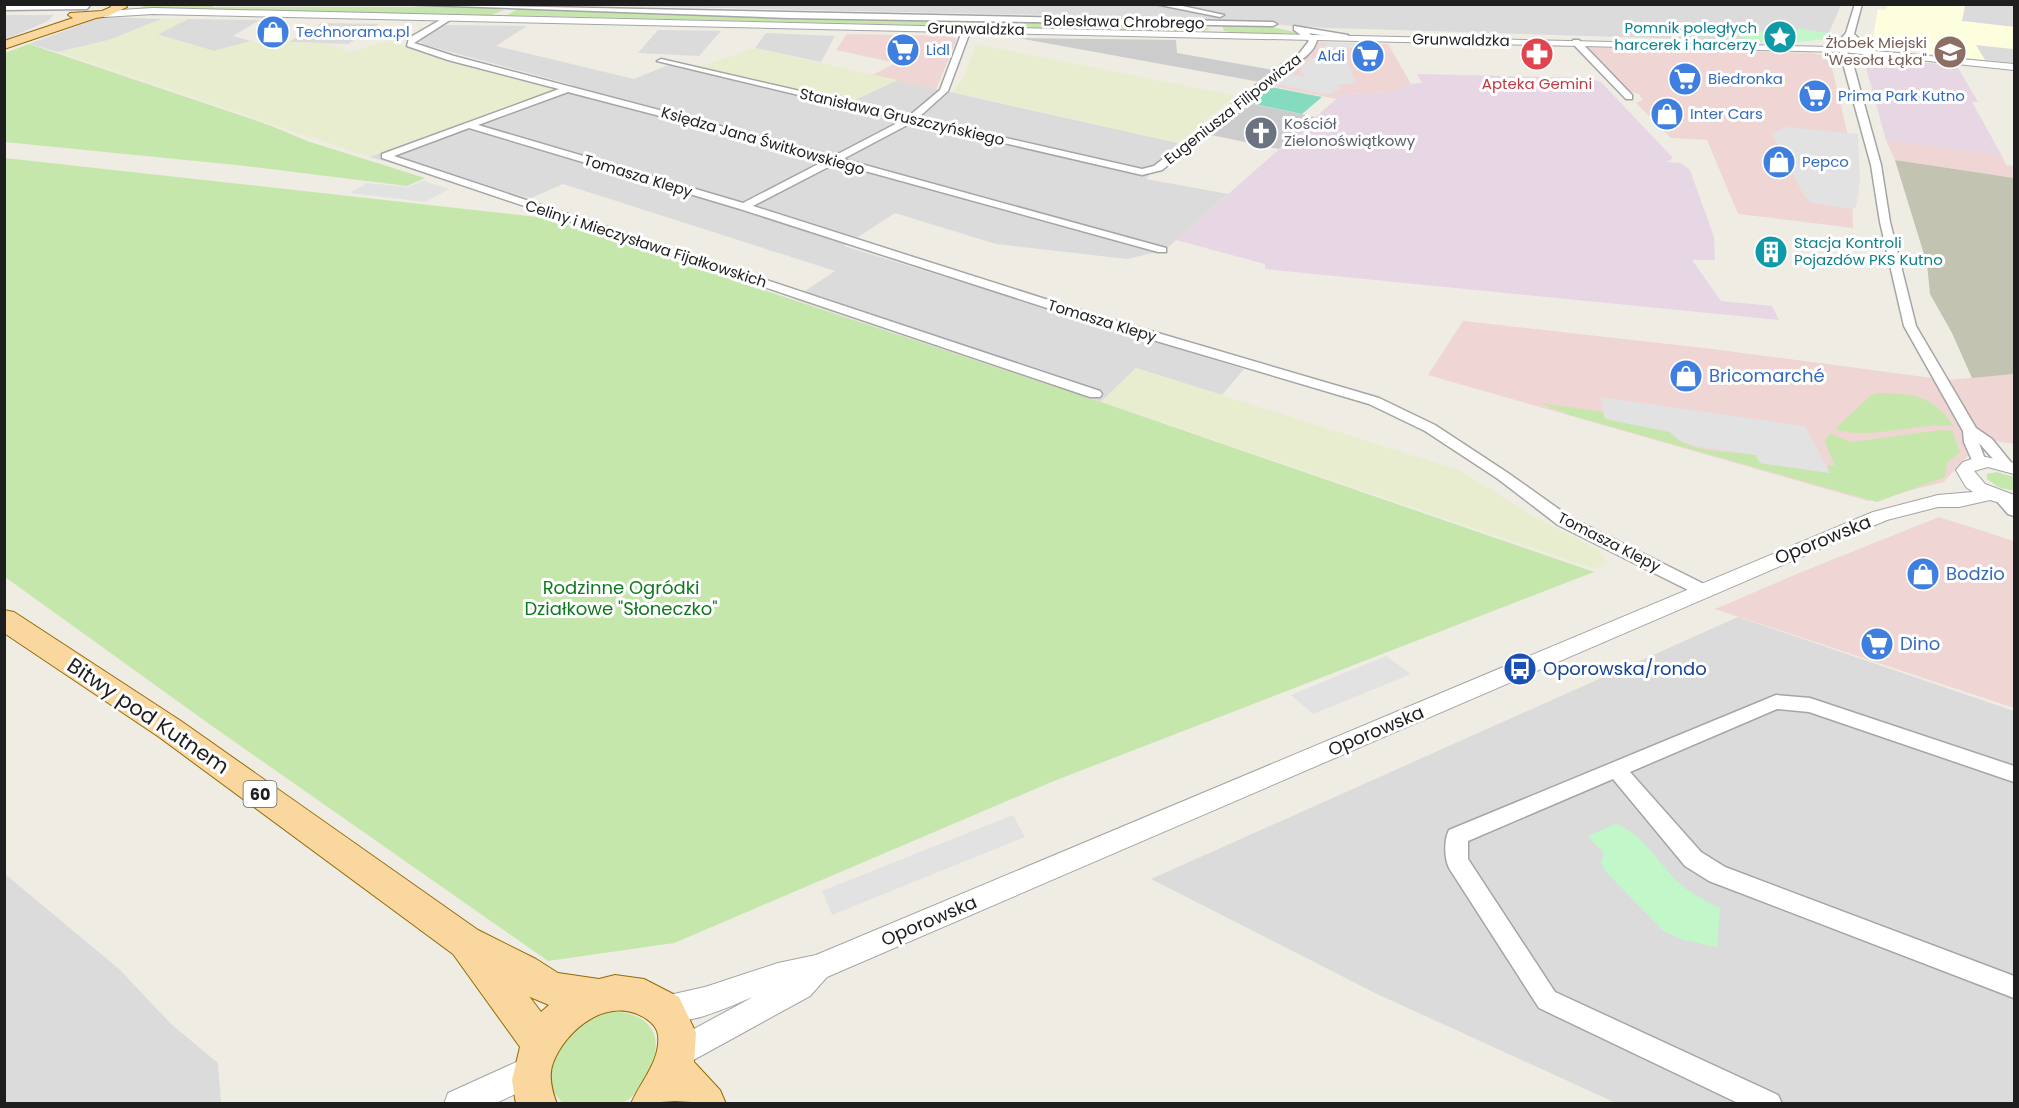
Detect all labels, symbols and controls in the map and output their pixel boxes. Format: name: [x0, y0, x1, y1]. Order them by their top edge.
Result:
street label: Bolesława Chrobrego: [1043, 10, 1205, 33]
shop icon: Technorama.pl: [255, 14, 291, 50]
street label: Grunwaldzka: [927, 17, 1025, 40]
place label: Pomnik poległych harcerek i harcerzy: [1614, 17, 1758, 55]
place icon: Pomnik poległych harcerek i harcerzy: [1762, 19, 1798, 55]
place label: Technorama.pl: [296, 21, 410, 42]
street label: Grunwaldzka: [1412, 28, 1510, 51]
supermarket icon: Lidl: [885, 32, 921, 68]
place label: Żłobek Miejski "Wesoła Łąka": [1824, 32, 1927, 70]
school or university icon: Żłobek Miejski "Wesoła Łąka": [1932, 34, 1968, 70]
pharmacy icon: Apteka Gemini: [1519, 36, 1555, 72]
supermarket icon: Aldi: [1350, 38, 1386, 74]
place label: Lidl: [926, 39, 950, 60]
place label: Aldi: [1317, 45, 1345, 66]
street label: Eugeniusza Filipowicza: [1160, 48, 1306, 169]
supermarket icon: Biedronka: [1667, 61, 1703, 97]
place label: Biedronka: [1708, 68, 1783, 89]
place label: Apteka Gemini: [1482, 73, 1592, 94]
supermarket icon: Prima Park Kutno: [1797, 78, 1833, 114]
street label: Stanisława Gruszczyńskiego: [798, 83, 1007, 150]
place label: Prima Park Kutno: [1838, 85, 1965, 106]
shop icon: Inter Cars: [1649, 96, 1685, 132]
street label: Księdza Jana Świtkowskiego: [659, 101, 867, 180]
place label: Inter Cars: [1690, 103, 1763, 124]
place label: Kościół Zielonoświątkowy: [1284, 113, 1416, 151]
church icon: Kościół Zielonoświątkowy: [1243, 115, 1279, 151]
shop icon: Pepco: [1761, 144, 1797, 180]
street label: Tomasza Klepy: [581, 149, 696, 202]
place label: Pepco: [1802, 151, 1849, 172]
street label: Celiny i Mieczysława Fijałkowskich: [523, 194, 770, 293]
place label: Stacja Kontroli Pojazdów PKS Kutno: [1794, 232, 1943, 270]
building icon: Stacja Kontroli Pojazdów PKS Kutno: [1753, 234, 1789, 270]
street label: Tomasza Klepy: [1045, 294, 1160, 347]
shop icon: Bricomarché: [1668, 358, 1704, 394]
place label: Bricomarché: [1709, 363, 1825, 388]
street label: Tomasza Klepy: [1554, 507, 1665, 577]
street label: Oporowska: [1771, 509, 1875, 570]
shop icon: Bodzio: [1905, 556, 1941, 592]
place label: Bodzio: [1946, 561, 2005, 586]
park label: Rodzinne Ogródki Działkowe "Słoneczko": [524, 575, 718, 621]
supermarket icon: Dino: [1859, 626, 1895, 662]
place label: Dino: [1900, 631, 1940, 656]
street label: Bitwy pod Kutnem: [62, 651, 235, 781]
bus stop icon: Oporowska/rondo: [1502, 651, 1538, 687]
place label: Oporowska/rondo: [1543, 656, 1707, 681]
street label: Oporowska: [1324, 699, 1427, 762]
road number: 60: [244, 781, 276, 807]
street label: Oporowska: [877, 889, 980, 952]

